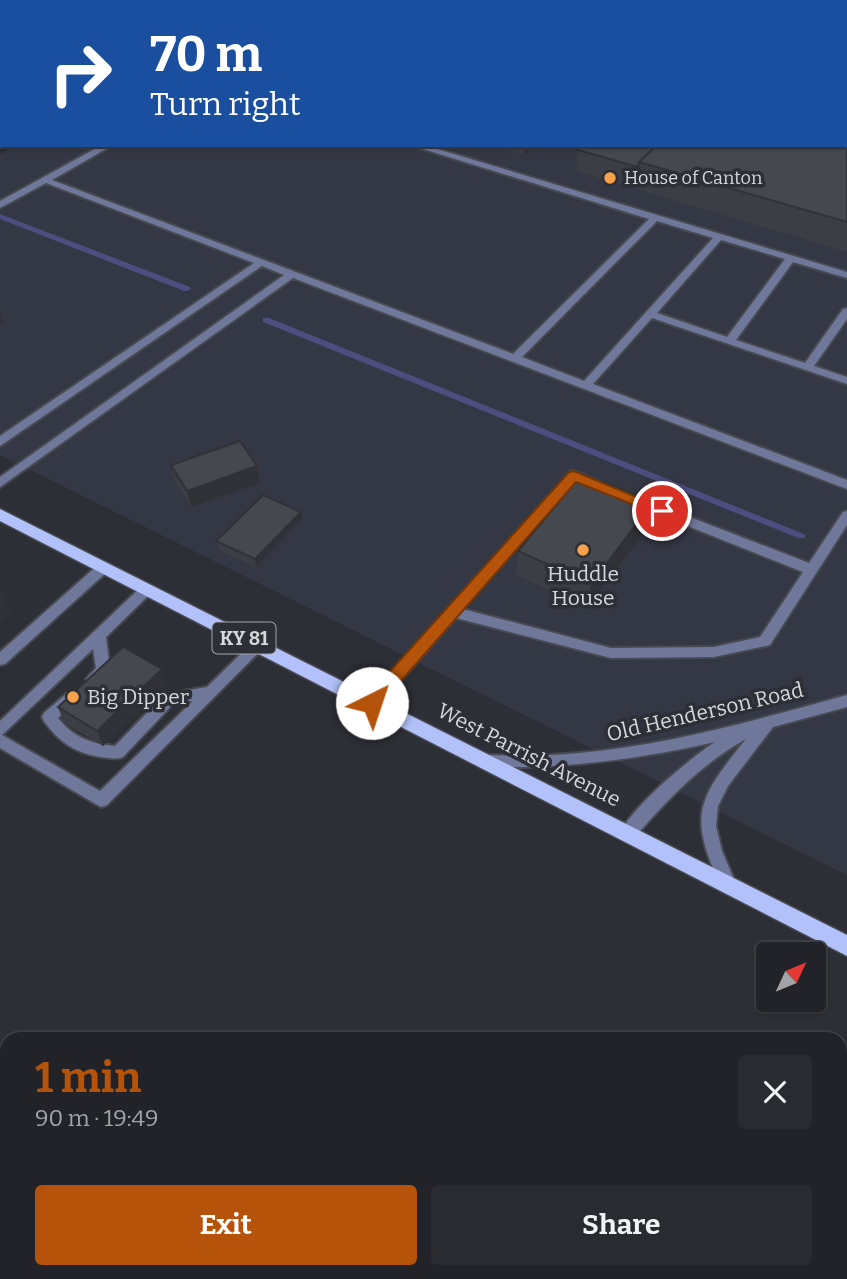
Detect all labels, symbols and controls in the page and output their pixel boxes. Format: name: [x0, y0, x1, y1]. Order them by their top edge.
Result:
text: 70 m: [150, 25, 262, 84]
icon: right: [35, 28, 126, 119]
text: Turn right: [150, 85, 301, 123]
place label: House of Canton: [624, 167, 763, 189]
marker: House of Canton: [602, 170, 618, 186]
pin: [632, 481, 692, 541]
icon: arrive: [643, 492, 681, 530]
marker: Huddle House: [575, 542, 591, 558]
place label: Huddle House: [547, 561, 619, 611]
road number: KY 81: [212, 622, 276, 653]
position arrow: [335, 666, 409, 740]
street label: Old Henderson Road: [604, 677, 806, 747]
place label: Big Dipper: [87, 684, 189, 710]
marker: Big Dipper: [65, 689, 81, 705]
street label: West Parrish Avenue: [433, 698, 625, 812]
north arrow: [756, 942, 826, 1012]
map controls: [756, 942, 826, 1012]
text: 1 min: [35, 1053, 141, 1103]
button: close: [738, 1055, 812, 1129]
text: 90 m · 19:49: [35, 1104, 158, 1132]
button: Exit: [35, 1185, 417, 1265]
button: Share: [431, 1185, 812, 1265]

